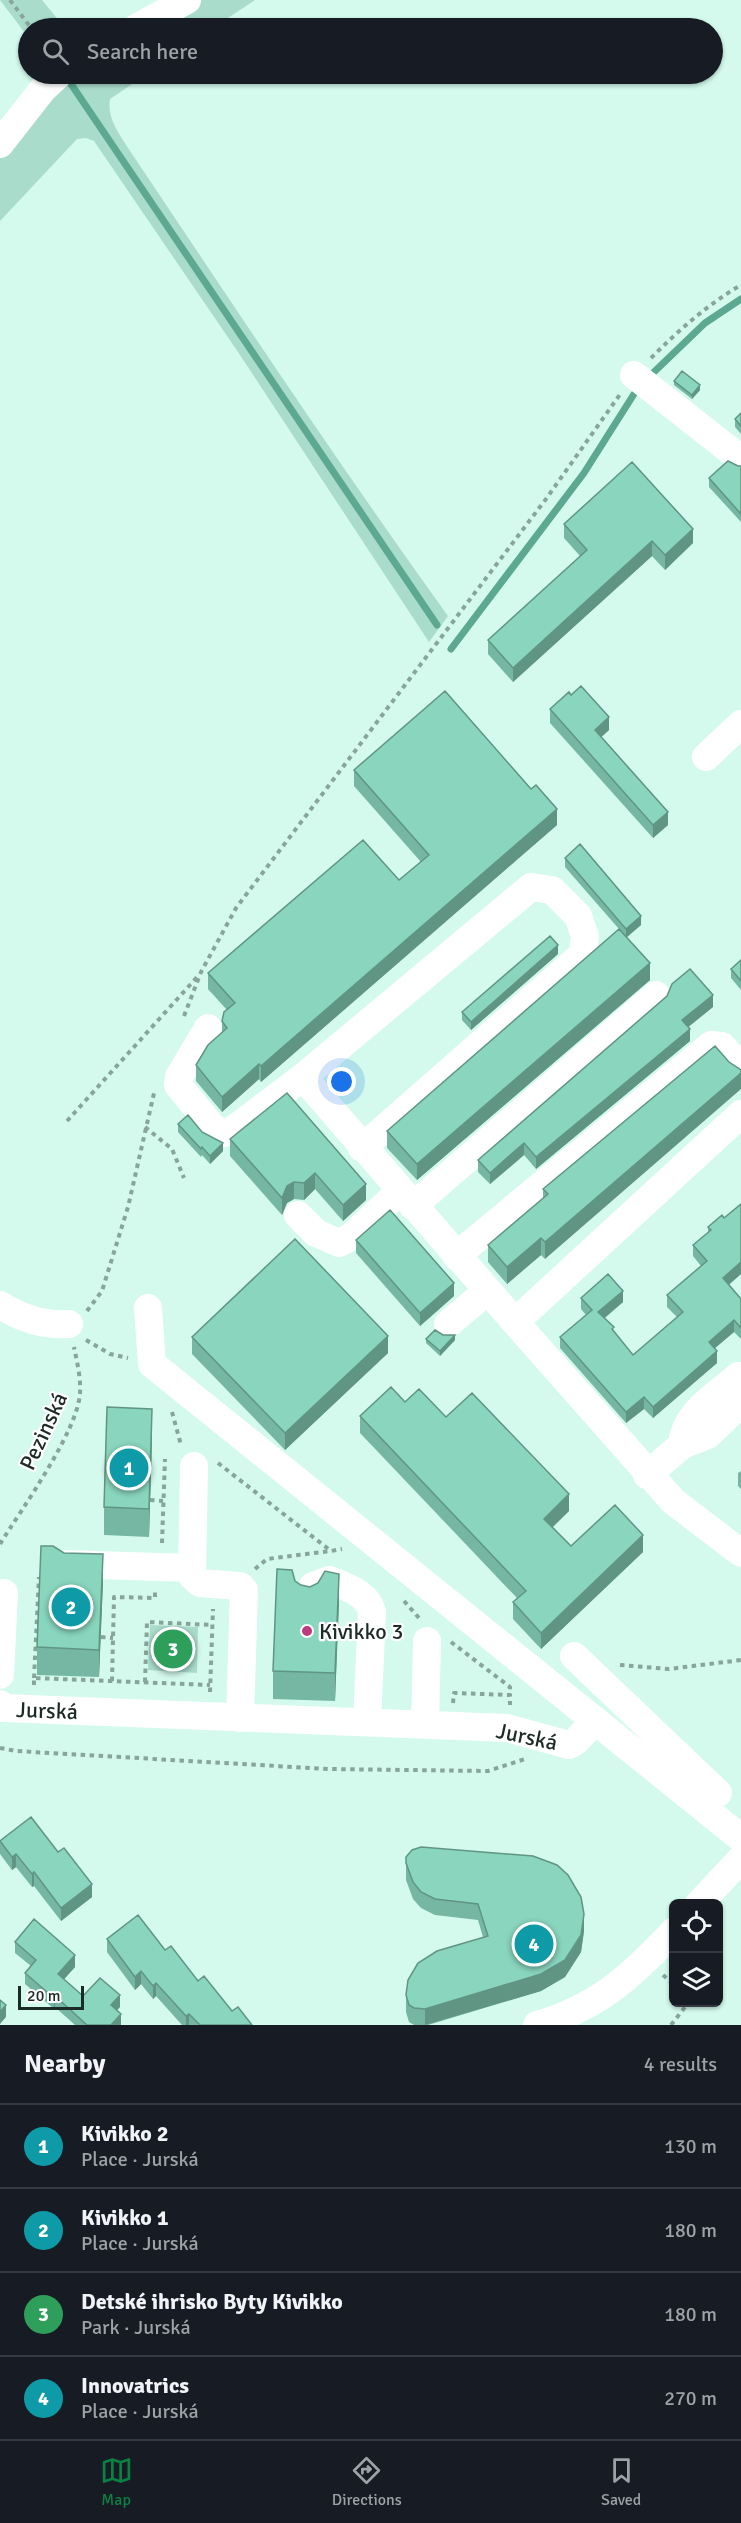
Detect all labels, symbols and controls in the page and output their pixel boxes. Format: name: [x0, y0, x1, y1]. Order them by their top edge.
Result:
search box: [18, 18, 723, 84]
icon: search: [39, 35, 72, 68]
text: Search here: [87, 38, 198, 65]
your location: [327, 1067, 356, 1096]
street label: Pezinská: [14, 1388, 73, 1474]
pin: 1: [110, 1446, 148, 1490]
pin: 2: [52, 1584, 90, 1630]
place label: Kivikko 3: [319, 1618, 403, 1645]
marker: Kivikko 3: [300, 1624, 314, 1638]
pin: 3: [154, 1626, 192, 1672]
street label: Jurská: [16, 1696, 78, 1725]
street label: Jurská: [494, 1717, 560, 1756]
map controls: [669, 1899, 723, 2007]
button: locate: [669, 1899, 723, 1953]
pin: 4: [514, 1922, 554, 1966]
button: layers: [669, 1953, 723, 2007]
scale bar: [18, 1983, 84, 2010]
text: 20 m: [27, 1986, 61, 2006]
text: Nearby: [24, 2048, 105, 2080]
text: 4 results: [644, 2052, 717, 2077]
text: Kivikko 2: [81, 2120, 169, 2147]
text: 1: [38, 2134, 49, 2159]
text: 130 m: [664, 2134, 717, 2159]
text: Place · Jurská: [81, 2147, 199, 2172]
text: Kivikko 1: [81, 2204, 169, 2231]
text: 2: [38, 2218, 49, 2243]
text: 180 m: [664, 2218, 717, 2243]
text: Place · Jurská: [81, 2231, 199, 2256]
text: Detské ihrisko Byty Kivikko: [81, 2288, 343, 2315]
text: 3: [38, 2302, 49, 2327]
text: 180 m: [664, 2302, 717, 2327]
text: Park · Jurská: [81, 2315, 191, 2340]
text: Innovatrics: [81, 2372, 189, 2399]
text: 4: [38, 2386, 49, 2411]
text: 270 m: [664, 2386, 717, 2411]
text: Place · Jurská: [81, 2399, 199, 2424]
tab: Map: [100, 2454, 133, 2510]
tab: Directions: [332, 2454, 402, 2510]
tab: Saved: [601, 2454, 641, 2510]

